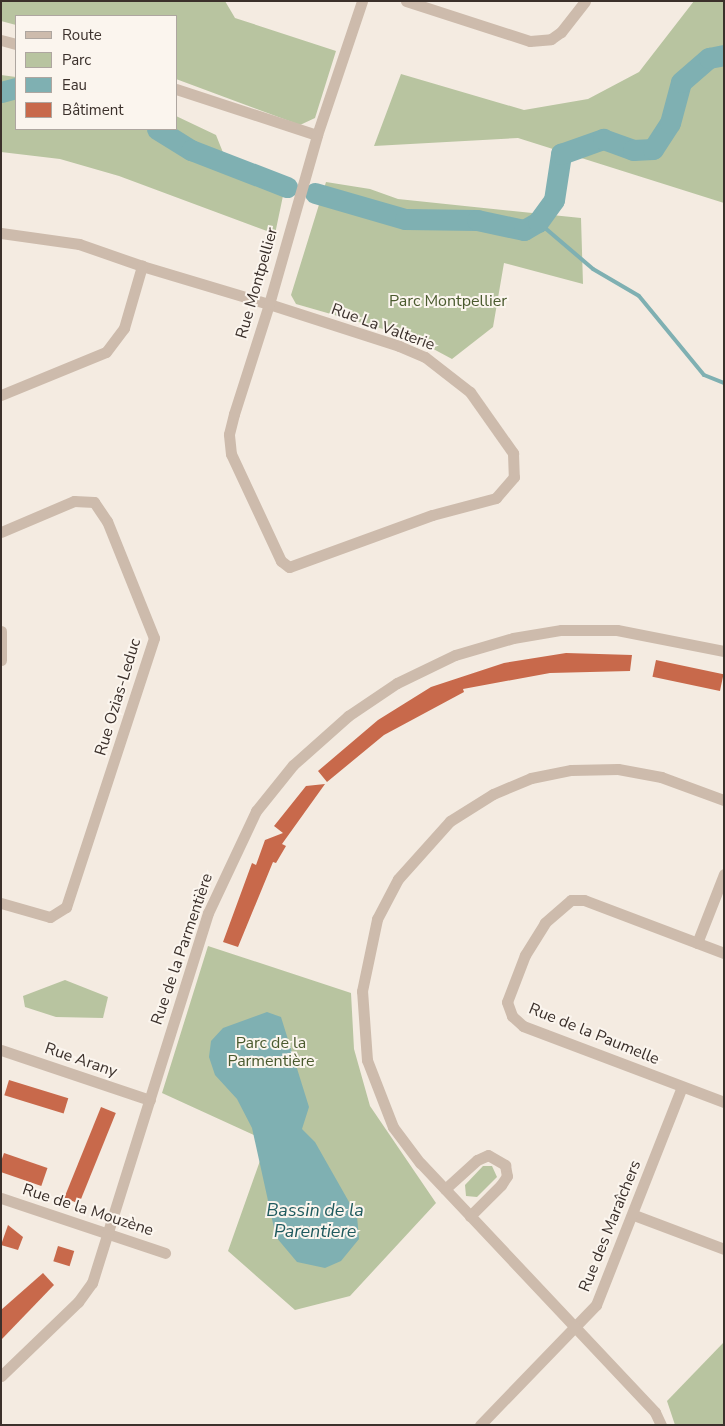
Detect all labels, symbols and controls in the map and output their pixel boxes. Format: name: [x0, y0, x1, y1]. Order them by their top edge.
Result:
legend: [15, 15, 178, 130]
text: Route: [62, 25, 102, 45]
text: Parc: [62, 50, 91, 70]
text: Eau: [62, 75, 87, 95]
text: Bâtiment: [62, 100, 123, 120]
street label: Rue Montpellier: [232, 225, 282, 341]
park label: Parc Montpellier: [389, 291, 507, 311]
street label: Rue La Valterie: [329, 299, 437, 355]
street label: Rue Ozias-Leduc: [91, 636, 145, 758]
street label: Rue de la Parmentière: [147, 871, 217, 1027]
street label: Rue de la Paumelle: [526, 999, 662, 1069]
park label: Parc de la Parmentière: [227, 1033, 315, 1071]
street label: Rue Arany: [42, 1039, 120, 1081]
street label: Rue des Maraîchers: [575, 1157, 645, 1295]
street label: Rue de la Mouzène: [20, 1180, 156, 1240]
water label: Bassin de la Parentiere: [266, 1200, 364, 1242]

